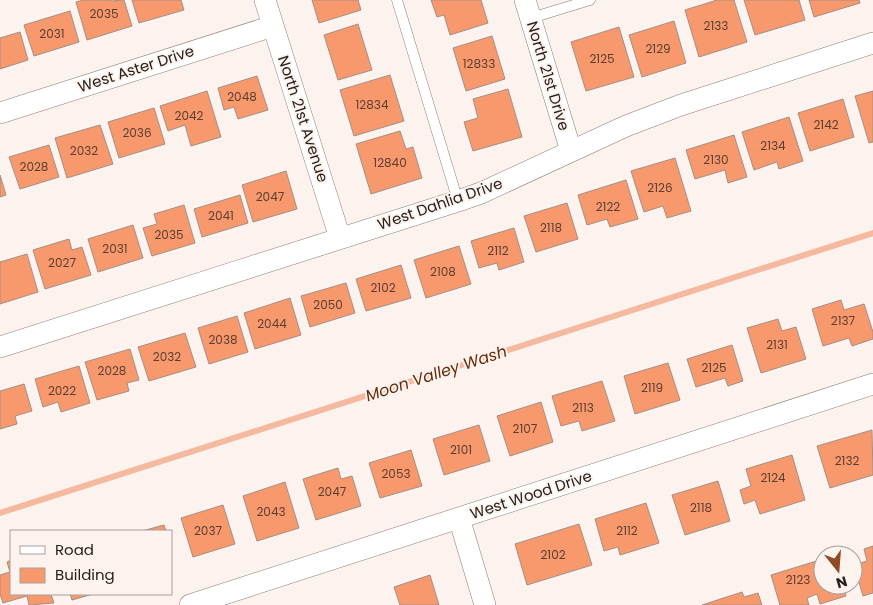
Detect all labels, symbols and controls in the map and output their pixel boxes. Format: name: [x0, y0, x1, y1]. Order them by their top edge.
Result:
house number: 2035: [89, 5, 119, 22]
house number: 2133: [704, 17, 728, 34]
street label: North 21st Drive: [522, 19, 575, 133]
house number: 2031: [39, 25, 65, 42]
street label: West Aster Drive: [75, 40, 197, 97]
house number: 2129: [645, 40, 671, 57]
house number: 2125: [589, 50, 615, 67]
street label: North 21st Avenue: [273, 53, 334, 185]
house number: 12833: [463, 55, 495, 72]
house number: 2048: [227, 88, 257, 105]
house number: 12834: [356, 96, 389, 113]
house number: 2042: [175, 107, 204, 124]
house number: 2142: [813, 116, 839, 133]
house number: 2036: [122, 124, 152, 141]
house number: 2134: [760, 137, 786, 154]
house number: 2032: [70, 142, 98, 159]
house number: 2130: [703, 151, 729, 168]
house number: 12840: [373, 154, 407, 171]
house number: 2028: [20, 158, 48, 175]
street label: West Dahlia Drive: [375, 172, 505, 235]
house number: 2126: [647, 179, 673, 196]
house number: 2047: [256, 188, 285, 205]
house number: 2122: [596, 198, 620, 215]
house number: 2041: [208, 207, 234, 224]
house number: 2118: [540, 219, 562, 236]
house number: 2035: [154, 226, 184, 243]
house number: 2031: [102, 240, 128, 257]
house number: 2112: [487, 242, 509, 259]
house number: 2027: [48, 254, 76, 271]
house number: 2108: [430, 263, 456, 280]
house number: 2102: [370, 279, 396, 296]
house number: 2050: [313, 296, 343, 313]
house number: 2137: [831, 312, 856, 329]
house number: 2044: [257, 315, 287, 332]
house number: 2038: [208, 331, 238, 348]
house number: 2131: [766, 336, 788, 353]
water label: Moon Valley Wash: [362, 340, 510, 407]
house number: 2032: [153, 348, 181, 365]
house number: 2125: [701, 359, 727, 376]
house number: 2028: [98, 362, 126, 379]
house number: 2119: [641, 379, 663, 396]
house number: 2022: [48, 382, 76, 399]
house number: 2113: [572, 399, 594, 416]
house number: 2107: [513, 420, 538, 437]
house number: 2101: [450, 441, 472, 458]
house number: 2132: [835, 452, 859, 469]
house number: 2053: [381, 465, 411, 482]
street label: West Wood Drive: [467, 465, 594, 524]
house number: 2124: [760, 469, 786, 486]
house number: 2047: [318, 483, 347, 500]
house number: 2118: [690, 499, 712, 516]
house number: 2043: [256, 503, 286, 520]
house number: 2037: [194, 522, 222, 539]
house number: 2112: [616, 522, 638, 539]
legend: [10, 530, 172, 595]
text: Road: [55, 539, 94, 560]
north arrow: [813, 545, 863, 595]
house number: 2102: [540, 546, 566, 563]
text: Building: [55, 564, 115, 585]
house number: 2123: [786, 571, 810, 588]
text: N: [834, 571, 850, 594]

